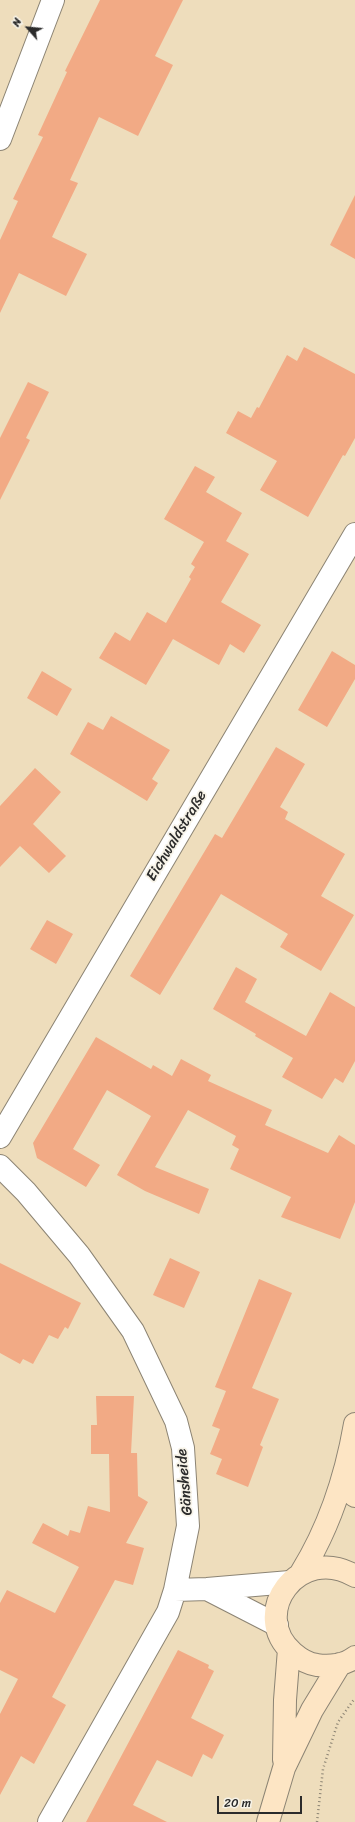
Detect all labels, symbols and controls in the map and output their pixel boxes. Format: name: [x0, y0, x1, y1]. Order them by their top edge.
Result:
north arrow: [8, 8, 48, 48]
text: N: [7, 15, 27, 30]
street label: Eichwaldstraße: [143, 788, 211, 884]
street label: Gänsheide: [173, 1448, 197, 1516]
scale bar: [219, 1788, 304, 1814]
text: 20 m: [224, 1792, 251, 1814]

